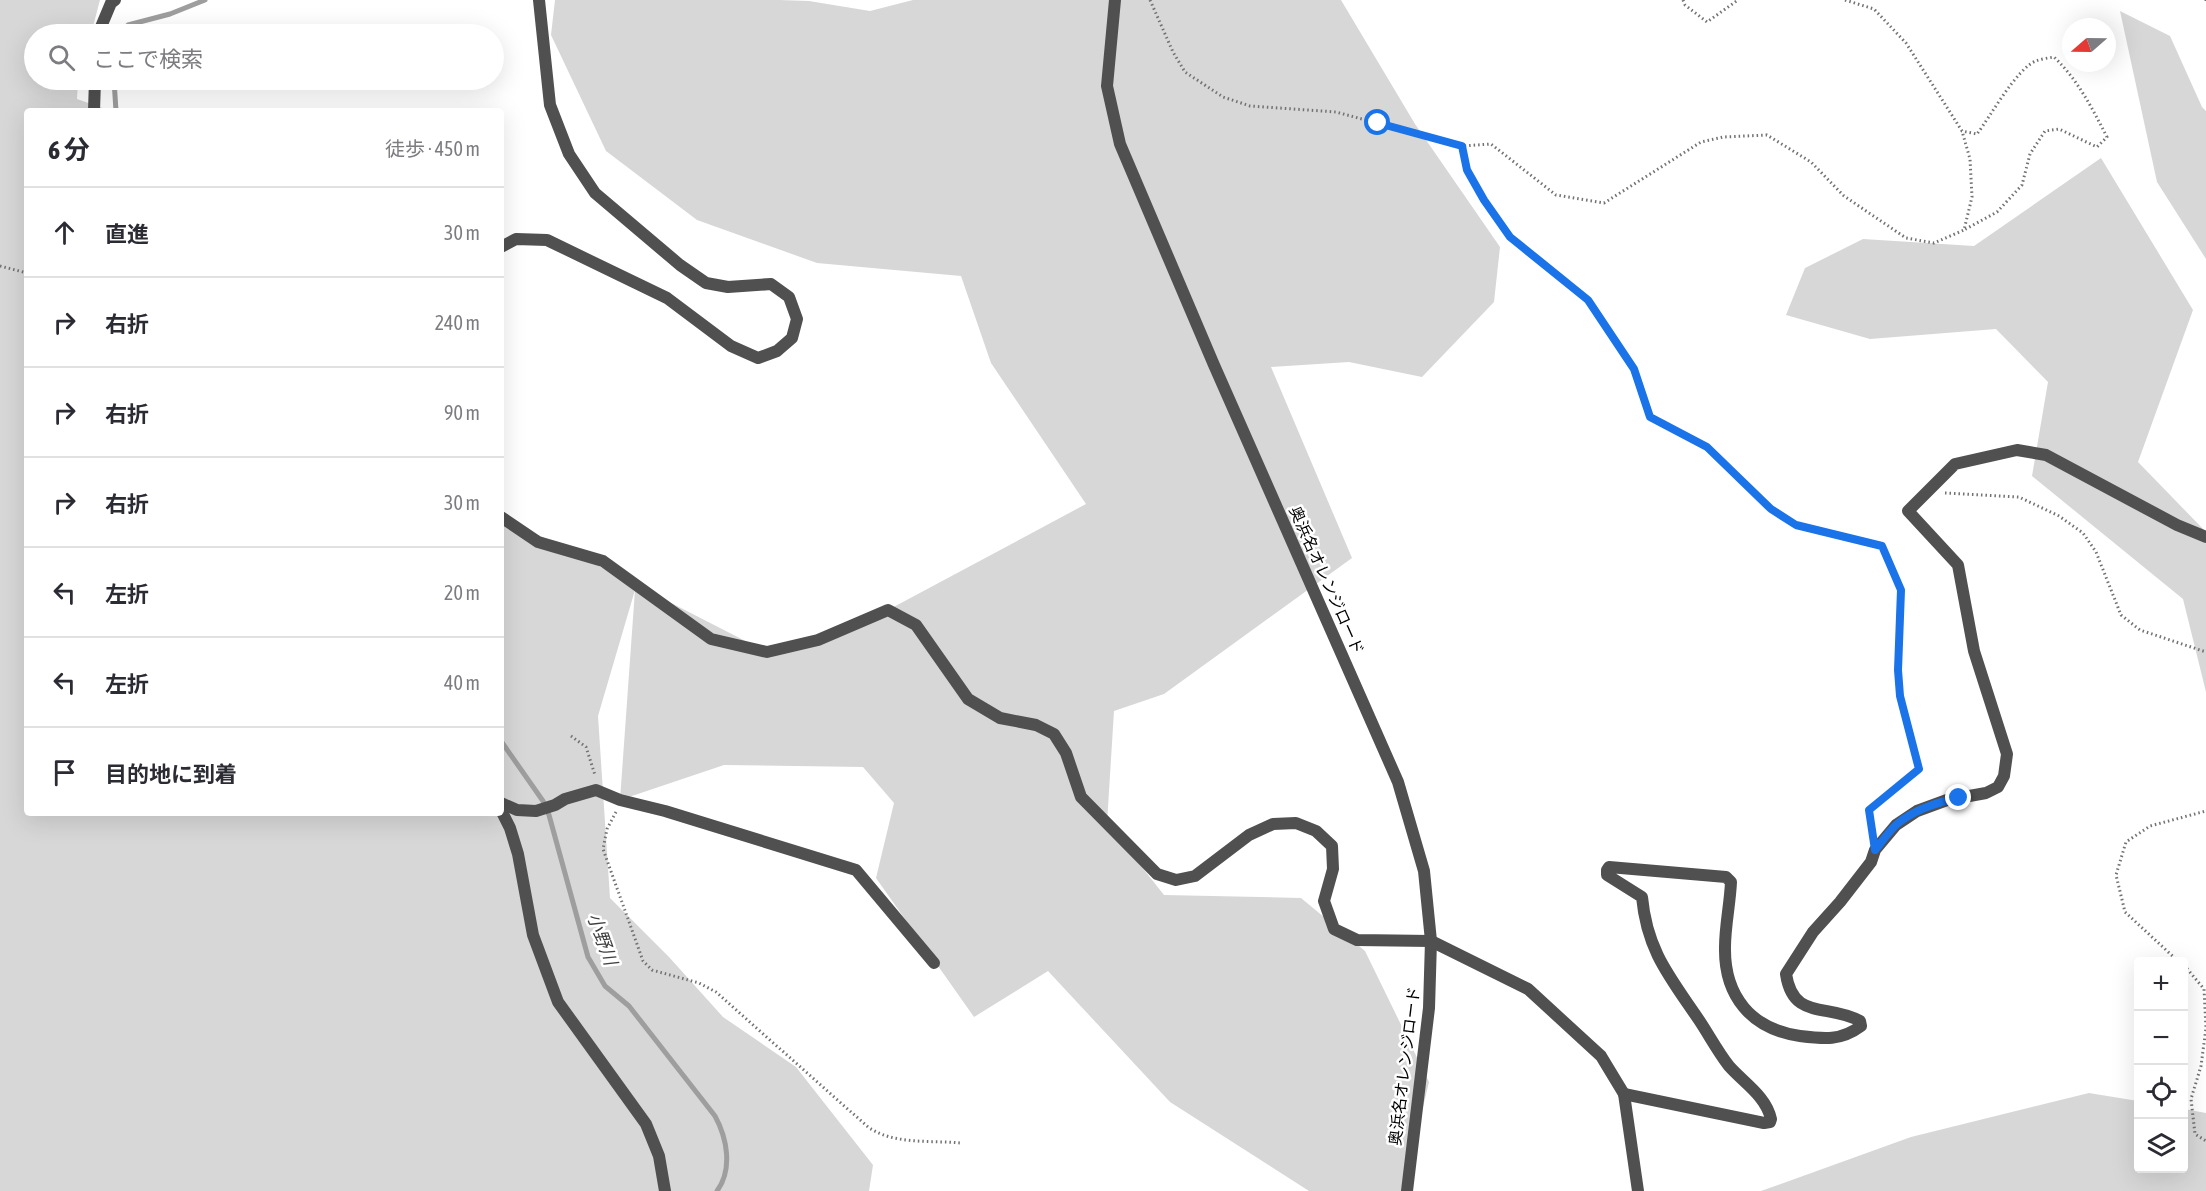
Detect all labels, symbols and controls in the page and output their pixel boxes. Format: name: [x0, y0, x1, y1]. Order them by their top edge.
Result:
north arrow: [2062, 18, 2116, 72]
search box: [24, 24, 504, 90]
icon: search: [45, 41, 78, 74]
text: ここで検索: [93, 46, 203, 72]
route start: [1364, 109, 1390, 135]
text: 6 分: [48, 135, 90, 165]
text: 徒歩 · 450 m: [385, 137, 480, 160]
icon: ahead: [48, 216, 81, 249]
text: 直進: [105, 221, 149, 247]
text: 30 m: [444, 221, 480, 244]
icon: right: [48, 306, 81, 339]
text: 右折: [105, 311, 149, 337]
text: 240 m: [435, 311, 480, 334]
icon: right: [48, 396, 81, 429]
text: 右折: [105, 401, 149, 427]
text: 90 m: [444, 401, 480, 424]
icon: right: [48, 486, 81, 519]
text: 右折: [105, 491, 149, 517]
text: 30 m: [444, 491, 480, 514]
street label: 奥浜名オレンジロード: [1286, 503, 1368, 657]
icon: left: [48, 576, 81, 609]
text: 左折: [105, 581, 149, 607]
text: 20 m: [444, 581, 480, 604]
icon: left: [48, 666, 81, 699]
text: 左折: [105, 671, 149, 697]
text: 40 m: [444, 671, 480, 694]
icon: arrive: [48, 756, 81, 789]
text: 目的地に到着: [105, 761, 237, 787]
route end: [1945, 784, 1971, 810]
water label: 小野川: [583, 910, 622, 970]
map controls: [2134, 957, 2188, 1173]
button: +: [2134, 957, 2188, 1011]
street label: 奥浜名オレンジロード: [1385, 985, 1423, 1147]
button: −: [2134, 1011, 2188, 1065]
button: locate: [2134, 1065, 2188, 1119]
button: layers: [2134, 1119, 2188, 1173]

